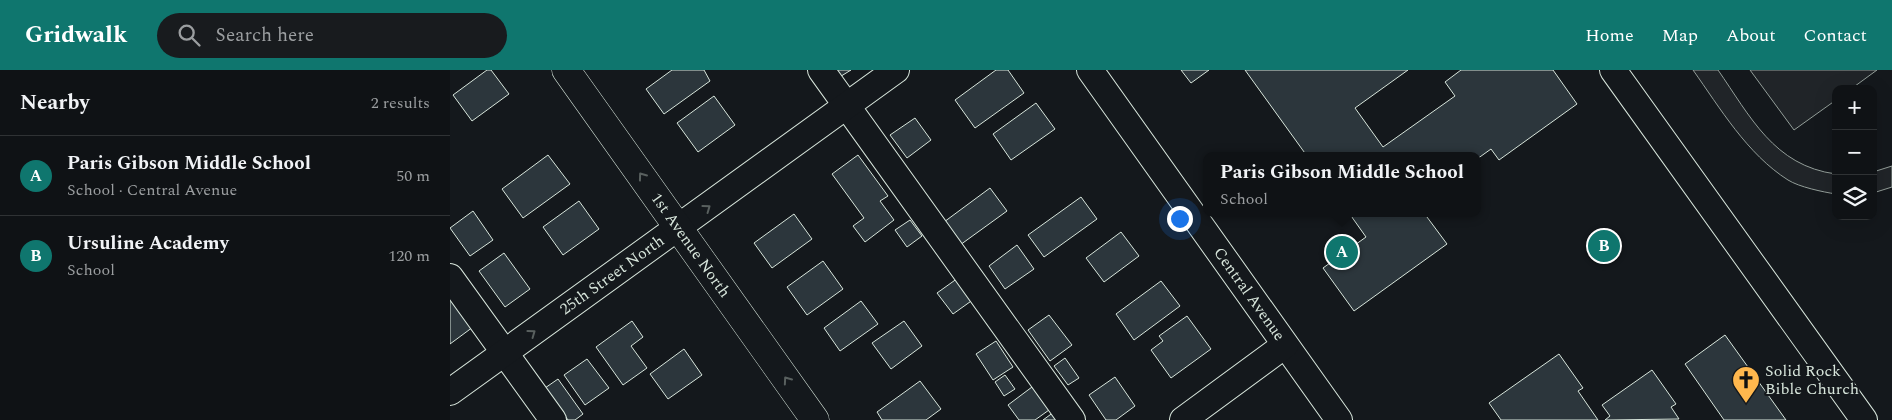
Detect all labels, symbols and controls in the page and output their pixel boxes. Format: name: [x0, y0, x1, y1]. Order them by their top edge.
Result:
search box: [157, 13, 507, 58]
text: Gridwalk: [25, 17, 127, 53]
icon: search: [175, 21, 203, 49]
text: Search here: [215, 21, 314, 50]
text: Home: [1585, 22, 1634, 49]
text: Map: [1662, 22, 1698, 49]
text: About: [1726, 22, 1776, 49]
text: Contact: [1804, 22, 1867, 49]
map controls: [1832, 85, 1877, 220]
button: +: [1832, 85, 1877, 130]
text: Nearby: [20, 87, 90, 119]
text: 2 results: [371, 91, 430, 115]
button: −: [1832, 130, 1877, 175]
text: Paris Gibson Middle School: [67, 149, 311, 178]
popup: [1203, 152, 1481, 217]
text: Paris Gibson Middle School: [1220, 158, 1464, 187]
text: A: [30, 164, 42, 188]
text: 50 m: [396, 164, 430, 188]
one-way arrow: [639, 172, 648, 182]
button: layers: [1832, 175, 1877, 220]
text: School · Central Avenue: [67, 178, 237, 202]
text: School: [1220, 187, 1268, 211]
street label: 1st Avenue North: [645, 188, 736, 303]
one-way arrow: [701, 205, 710, 213]
your location: [1167, 206, 1193, 232]
pin: B: [1588, 227, 1620, 265]
text: Ursuline Academy: [67, 229, 229, 258]
street label: 25th Street North: [555, 229, 669, 321]
pin: A: [1326, 233, 1358, 271]
street label: Central Avenue: [1208, 242, 1291, 346]
text: B: [30, 244, 42, 268]
text: 120 m: [388, 244, 430, 268]
text: School: [67, 258, 115, 282]
one-way arrow: [526, 330, 536, 339]
place label: Solid Rock Bible Church: [1765, 359, 1859, 401]
church icon: Solid Rock Bible Church: [1731, 365, 1761, 404]
one-way arrow: [784, 376, 793, 386]

